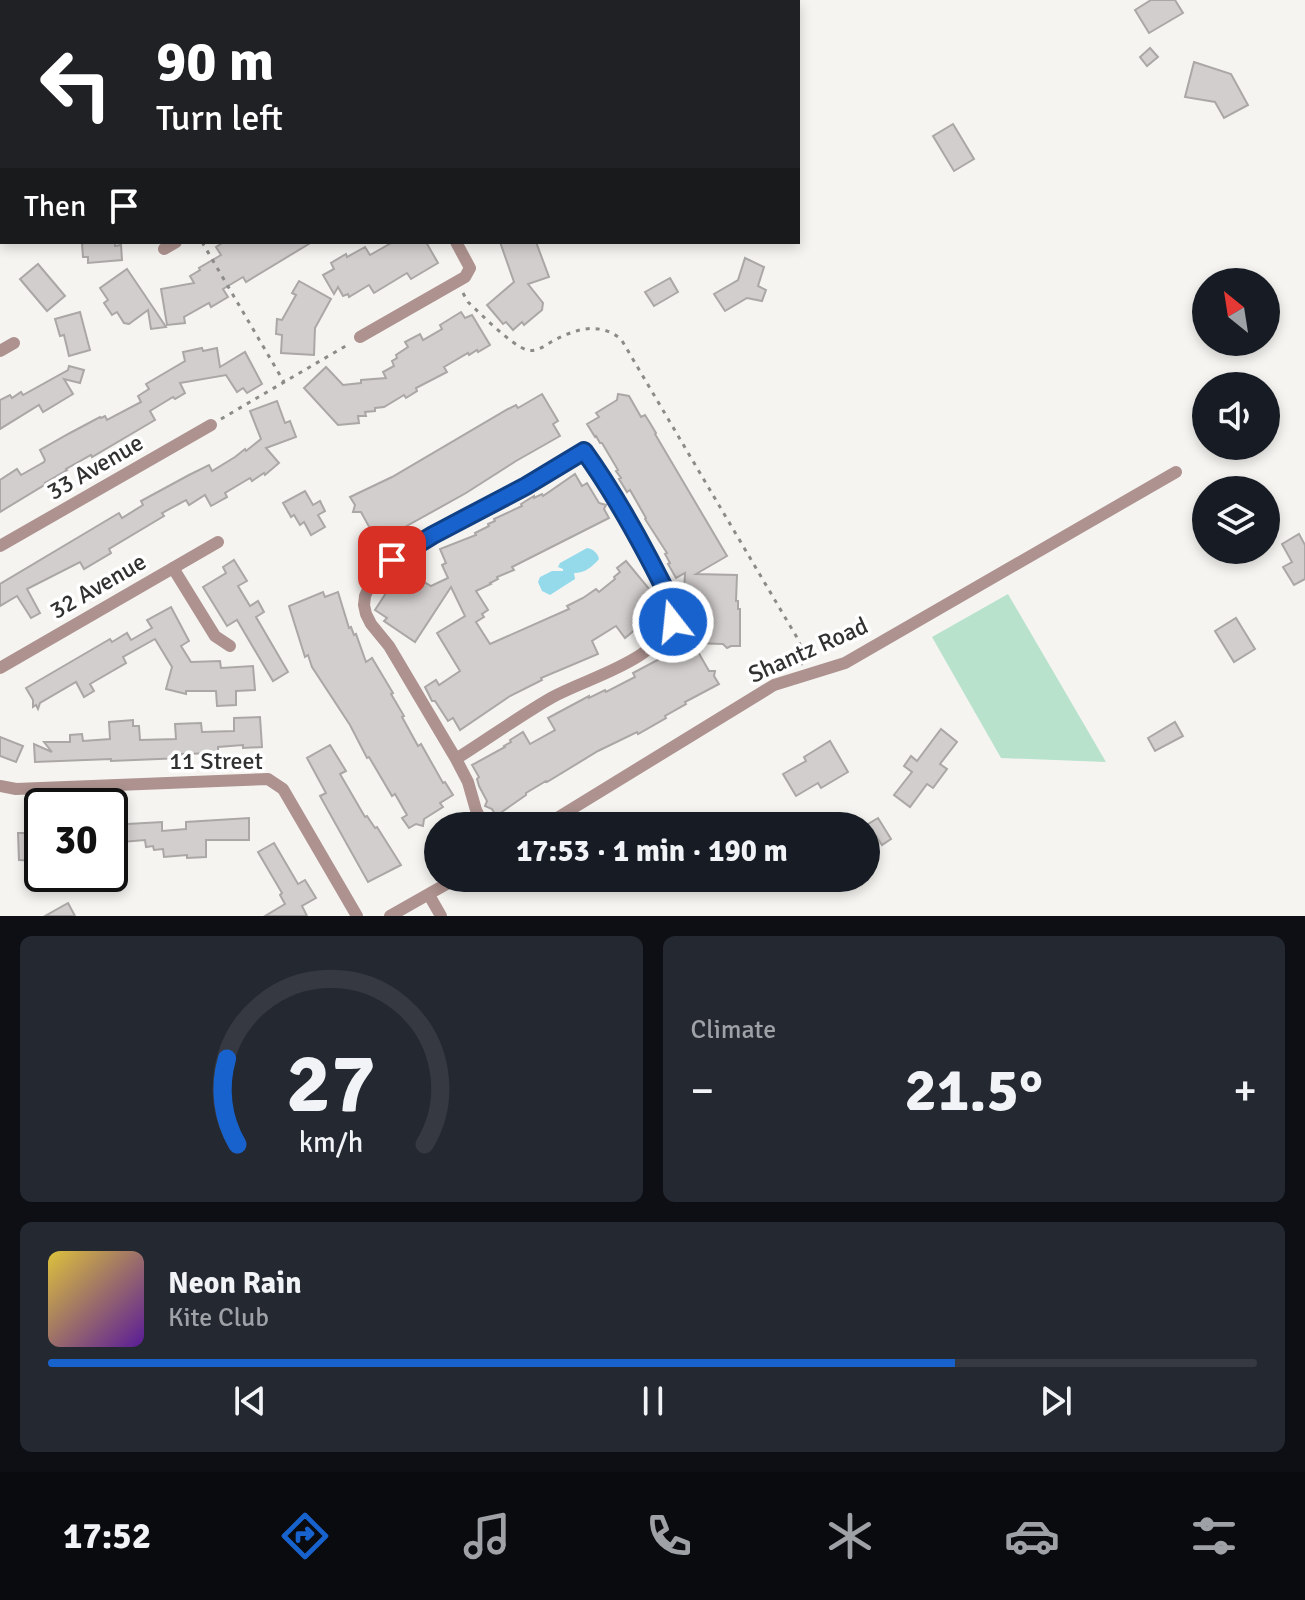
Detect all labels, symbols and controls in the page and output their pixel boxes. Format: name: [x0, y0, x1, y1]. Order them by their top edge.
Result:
text: 90 m: [156, 27, 274, 96]
icon: left: [24, 32, 128, 136]
text: Turn left: [156, 96, 283, 141]
icon: arrive: [102, 184, 146, 228]
text: Then: [24, 188, 86, 225]
north arrow: [1192, 268, 1280, 356]
map controls: [1192, 268, 1280, 564]
button: sound: [1192, 372, 1280, 460]
street label: 33 Avenue: [41, 427, 149, 507]
button: layers: [1192, 476, 1280, 564]
pin: [358, 526, 426, 594]
icon: arrive: [370, 538, 414, 582]
street label: 32 Avenue: [44, 546, 152, 626]
position arrow: [631, 580, 715, 664]
street label: Shantz Road: [744, 610, 872, 690]
street label: 11 Street: [169, 746, 263, 776]
speed limit sign: 30: [24, 788, 128, 892]
text: 17:53 · 1 min · 190 m: [516, 833, 788, 870]
text: Climate: [691, 1014, 776, 1046]
text: 27: [286, 1033, 376, 1135]
text: 21.5°: [905, 1054, 1043, 1128]
text: −: [691, 1064, 714, 1118]
text: +: [1233, 1064, 1257, 1118]
text: km/h: [299, 1125, 364, 1160]
text: Neon Rain: [168, 1265, 302, 1302]
text: Kite Club: [168, 1302, 269, 1334]
icon: previous: [228, 1379, 272, 1423]
icon: pause: [631, 1379, 675, 1423]
icon: next: [1034, 1379, 1078, 1423]
icon: directions: [277, 1508, 333, 1564]
icon: music: [459, 1508, 515, 1564]
icon: phone: [641, 1508, 697, 1564]
icon: climate: [822, 1508, 878, 1564]
icon: car: [1004, 1508, 1060, 1564]
icon: filters: [1186, 1508, 1242, 1564]
text: 17:52: [63, 1514, 151, 1559]

